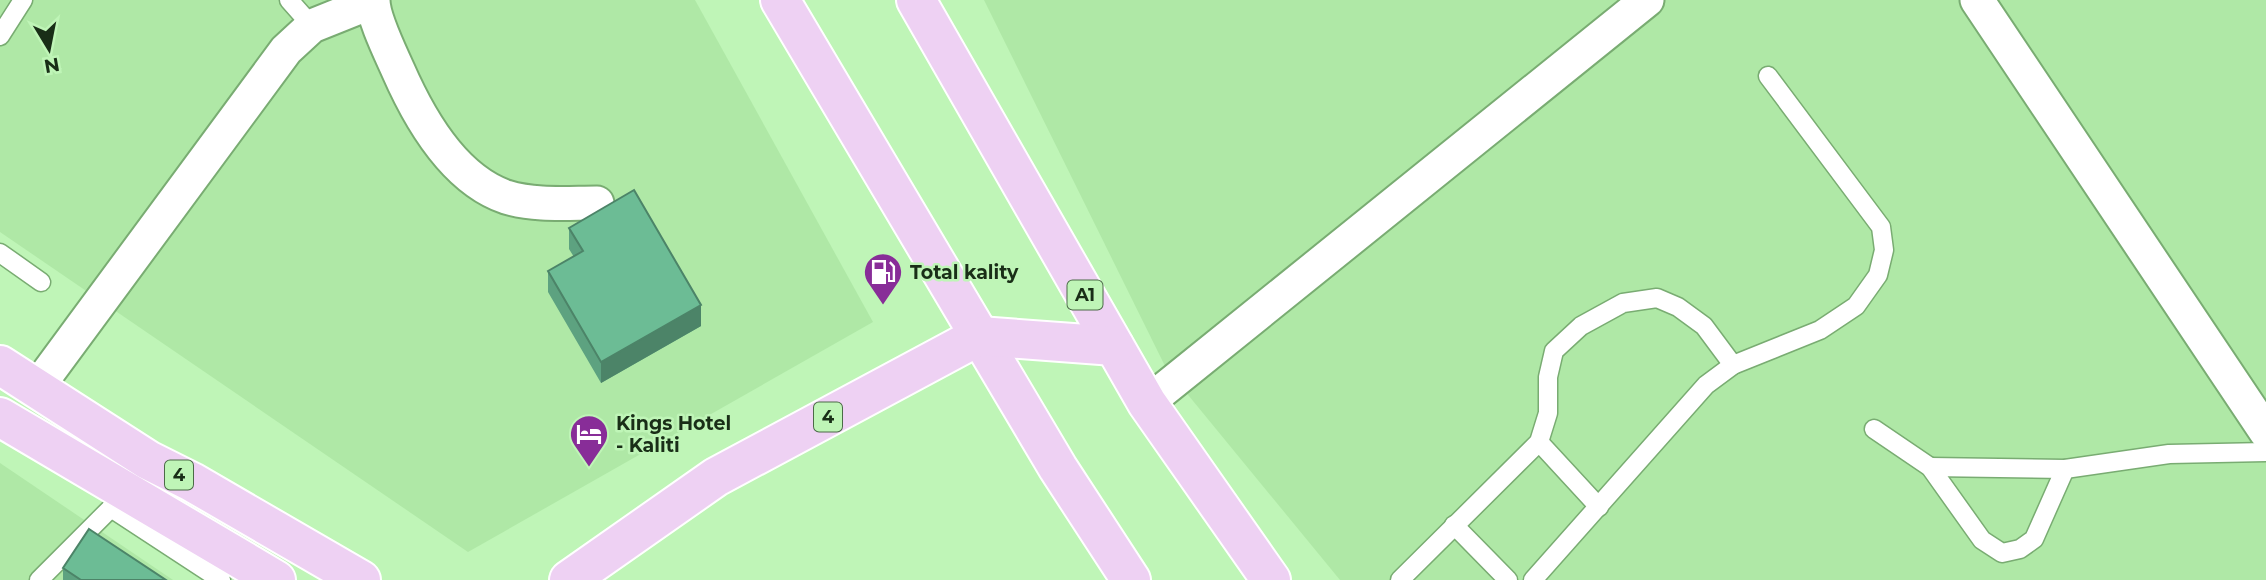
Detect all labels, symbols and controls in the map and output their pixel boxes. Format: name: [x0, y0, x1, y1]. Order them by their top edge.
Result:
north arrow: [14, 14, 84, 84]
text: N: [42, 53, 61, 78]
fuel station icon: Total kality: [862, 251, 904, 306]
place label: Total kality: [910, 261, 1019, 284]
road number: A1: [1068, 281, 1102, 310]
road number: 4: [814, 402, 842, 432]
place label: Kings Hotel - Kaliti: [616, 412, 731, 457]
hotel icon: Kings Hotel - Kaliti: [568, 413, 610, 468]
road number: 4: [165, 461, 193, 490]

